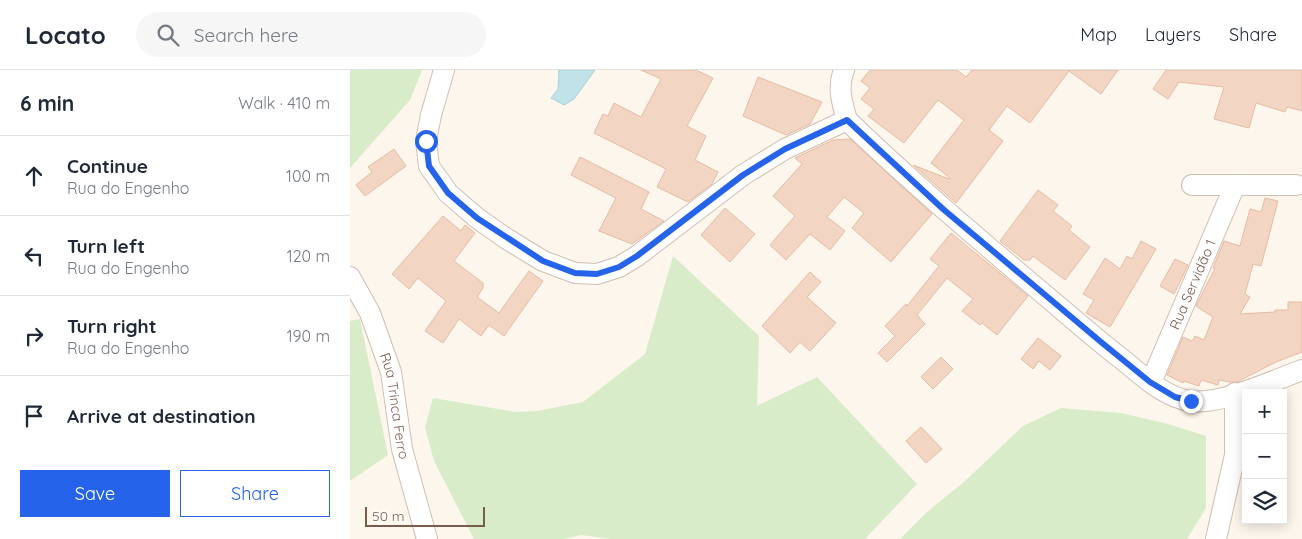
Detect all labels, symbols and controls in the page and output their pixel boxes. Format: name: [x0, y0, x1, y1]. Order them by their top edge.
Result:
search box: [136, 12, 486, 57]
text: Locato: [25, 20, 106, 50]
icon: search: [154, 21, 182, 49]
text: Search here: [194, 23, 299, 47]
text: Map: [1080, 23, 1117, 46]
text: Layers: [1145, 23, 1201, 46]
text: Share: [1229, 23, 1277, 46]
text: 6 min: [20, 90, 74, 116]
text: Walk · 410 m: [238, 93, 330, 113]
route start: [415, 130, 438, 153]
text: Continue: [67, 154, 148, 178]
icon: ahead: [20, 162, 48, 190]
text: 100 m: [286, 166, 330, 186]
text: Rua do Engenho: [67, 178, 190, 198]
text: Turn left: [67, 234, 145, 258]
street label: Rua Servidão 1: [1165, 237, 1220, 332]
icon: left: [20, 242, 48, 270]
text: 120 m: [287, 246, 330, 266]
text: Rua do Engenho: [67, 258, 190, 278]
text: Turn right: [67, 314, 156, 338]
icon: right: [20, 322, 48, 350]
text: 190 m: [287, 326, 330, 346]
text: Rua do Engenho: [67, 338, 190, 358]
street label: Rua Trinca Ferro: [376, 350, 413, 461]
map controls: [1242, 389, 1287, 524]
button: +: [1242, 389, 1287, 434]
route end: [1180, 390, 1203, 413]
icon: arrive: [20, 402, 48, 430]
text: Arrive at destination: [67, 404, 256, 428]
button: −: [1242, 434, 1287, 479]
button: Save: [20, 470, 170, 517]
button: Share: [180, 470, 330, 517]
button: layers: [1242, 479, 1287, 524]
scale bar: [365, 504, 485, 527]
text: 50 m: [372, 507, 405, 525]

